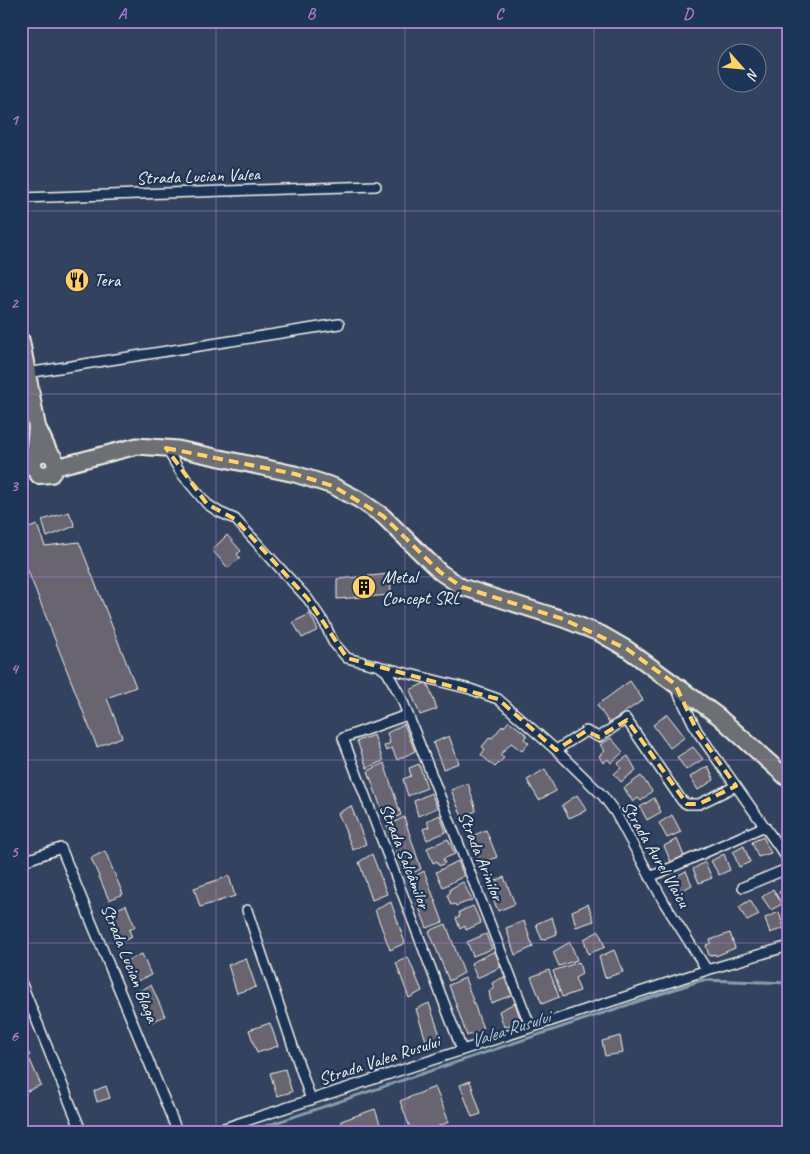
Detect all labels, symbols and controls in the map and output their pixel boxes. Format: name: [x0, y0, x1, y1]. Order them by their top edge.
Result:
text: A: [118, 4, 128, 24]
text: B: [307, 4, 317, 24]
text: C: [495, 4, 505, 24]
text: D: [683, 4, 694, 24]
north arrow: [718, 42, 768, 92]
text: N: [743, 66, 763, 83]
text: 1: [10, 110, 19, 130]
street label: Strada Lucian Valea: [136, 163, 262, 189]
restaurant icon: Tera: [64, 267, 90, 293]
place label: Tera: [94, 269, 122, 291]
text: 2: [10, 293, 19, 313]
text: 3: [10, 476, 19, 496]
place label: Metal Concept SRL: [382, 566, 460, 609]
building icon: Metal Concept SRL: [351, 574, 377, 600]
text: 4: [10, 659, 19, 679]
street label: Strada Aurel Vlaicu: [617, 797, 696, 912]
street label: Strada Salcâmilor: [375, 800, 436, 913]
street label: Strada Arinilor: [453, 808, 510, 906]
text: 5: [11, 842, 20, 862]
street label: Strada Lucian Blaga: [96, 901, 164, 1027]
water label: Valea Rusului: [467, 1004, 557, 1053]
text: 6: [10, 1026, 19, 1046]
street label: Strada Valea Rusului: [316, 1029, 445, 1090]

